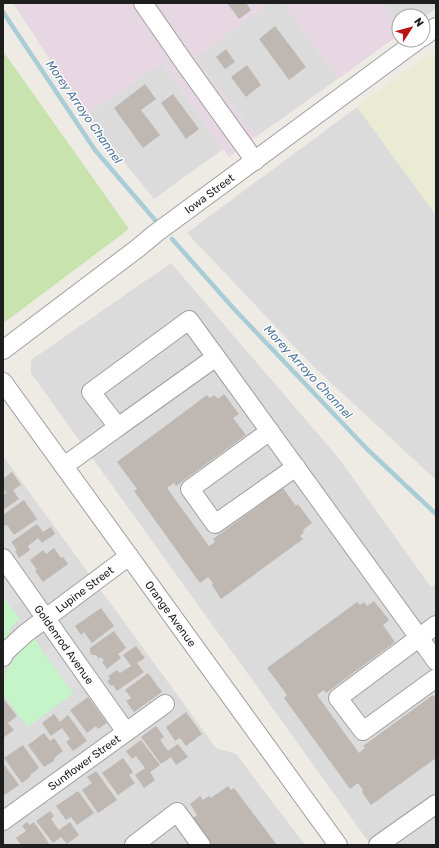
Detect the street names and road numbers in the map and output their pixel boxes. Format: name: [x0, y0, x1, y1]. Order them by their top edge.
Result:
street label: Iowa Street: [182, 171, 237, 216]
street label: Lupine Street: [53, 563, 117, 615]
street label: Orange Avenue: [143, 578, 199, 649]
street label: Goldenrod Avenue: [32, 602, 97, 687]
street label: Sunflower Street: [45, 732, 123, 793]

